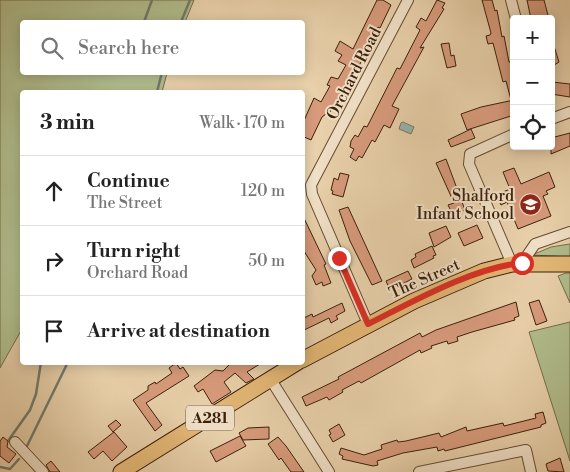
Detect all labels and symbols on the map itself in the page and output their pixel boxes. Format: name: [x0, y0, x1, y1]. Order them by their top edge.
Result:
street label: Orchard Road: [322, 24, 386, 123]
place label: Shalford Infant School: [417, 186, 514, 224]
school or university icon: Shalford Infant School: [518, 192, 542, 216]
route end: [328, 247, 351, 270]
route start: [511, 252, 534, 275]
street label: The Street: [386, 254, 463, 303]
road number: A281: [186, 406, 234, 430]

